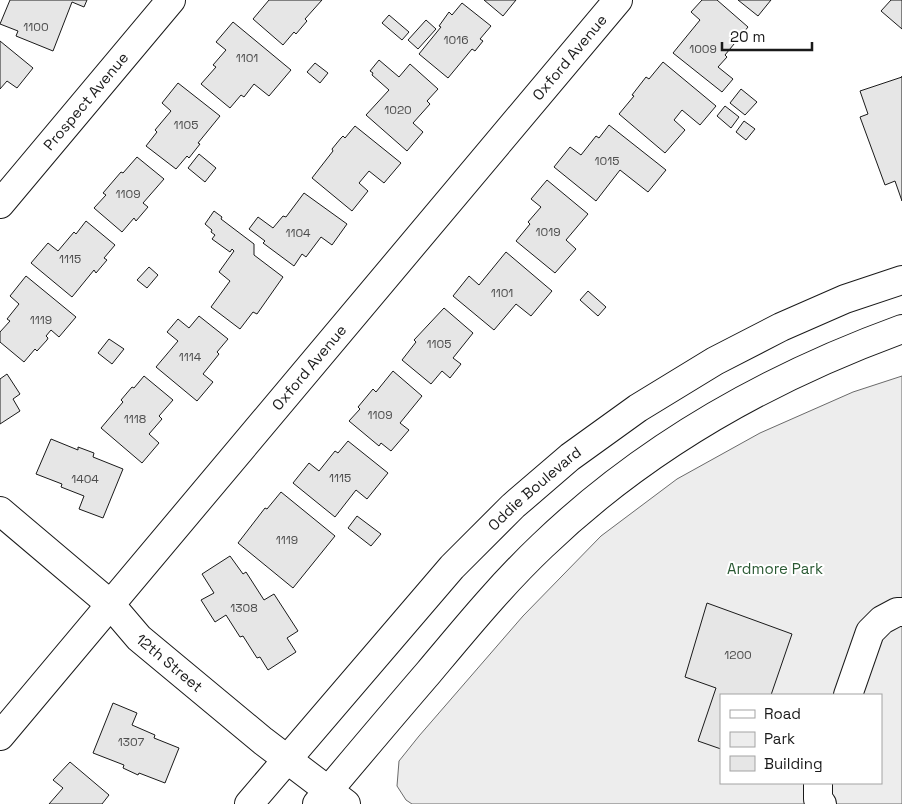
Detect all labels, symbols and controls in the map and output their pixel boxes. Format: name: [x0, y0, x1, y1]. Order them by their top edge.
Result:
street label: Oxford Avenue: [528, 10, 611, 104]
house number: 1100: [23, 19, 49, 35]
scale bar: [722, 20, 812, 52]
text: 20 m: [730, 27, 765, 46]
house number: 1016: [443, 32, 469, 48]
house number: 1009: [689, 41, 717, 57]
street label: Prospect Avenue: [39, 48, 132, 154]
house number: 1101: [236, 50, 258, 66]
house number: 1020: [384, 102, 412, 118]
house number: 1105: [174, 117, 198, 133]
house number: 1015: [595, 153, 619, 169]
house number: 1109: [115, 186, 141, 202]
house number: 1019: [535, 224, 561, 240]
house number: 1104: [285, 225, 311, 241]
house number: 1115: [59, 251, 81, 267]
house number: 1101: [491, 285, 513, 301]
house number: 1119: [30, 312, 52, 328]
street label: Oxford Avenue: [267, 320, 350, 414]
house number: 1105: [427, 336, 451, 352]
house number: 1114: [179, 349, 202, 365]
house number: 1109: [367, 407, 393, 423]
house number: 1118: [124, 411, 146, 427]
street label: Oddie Boulevard: [484, 442, 585, 535]
house number: 1115: [329, 470, 351, 486]
house number: 1404: [71, 471, 99, 487]
house number: 1119: [276, 532, 298, 548]
park label: Ardmore Park: [727, 559, 823, 578]
house number: 1308: [230, 600, 258, 616]
street label: 12th Street: [132, 629, 207, 696]
house number: 1200: [724, 647, 752, 663]
legend: [720, 694, 882, 784]
text: Road: [764, 704, 801, 723]
text: Park: [764, 729, 795, 748]
house number: 1307: [118, 734, 144, 750]
text: Building: [764, 754, 823, 773]

